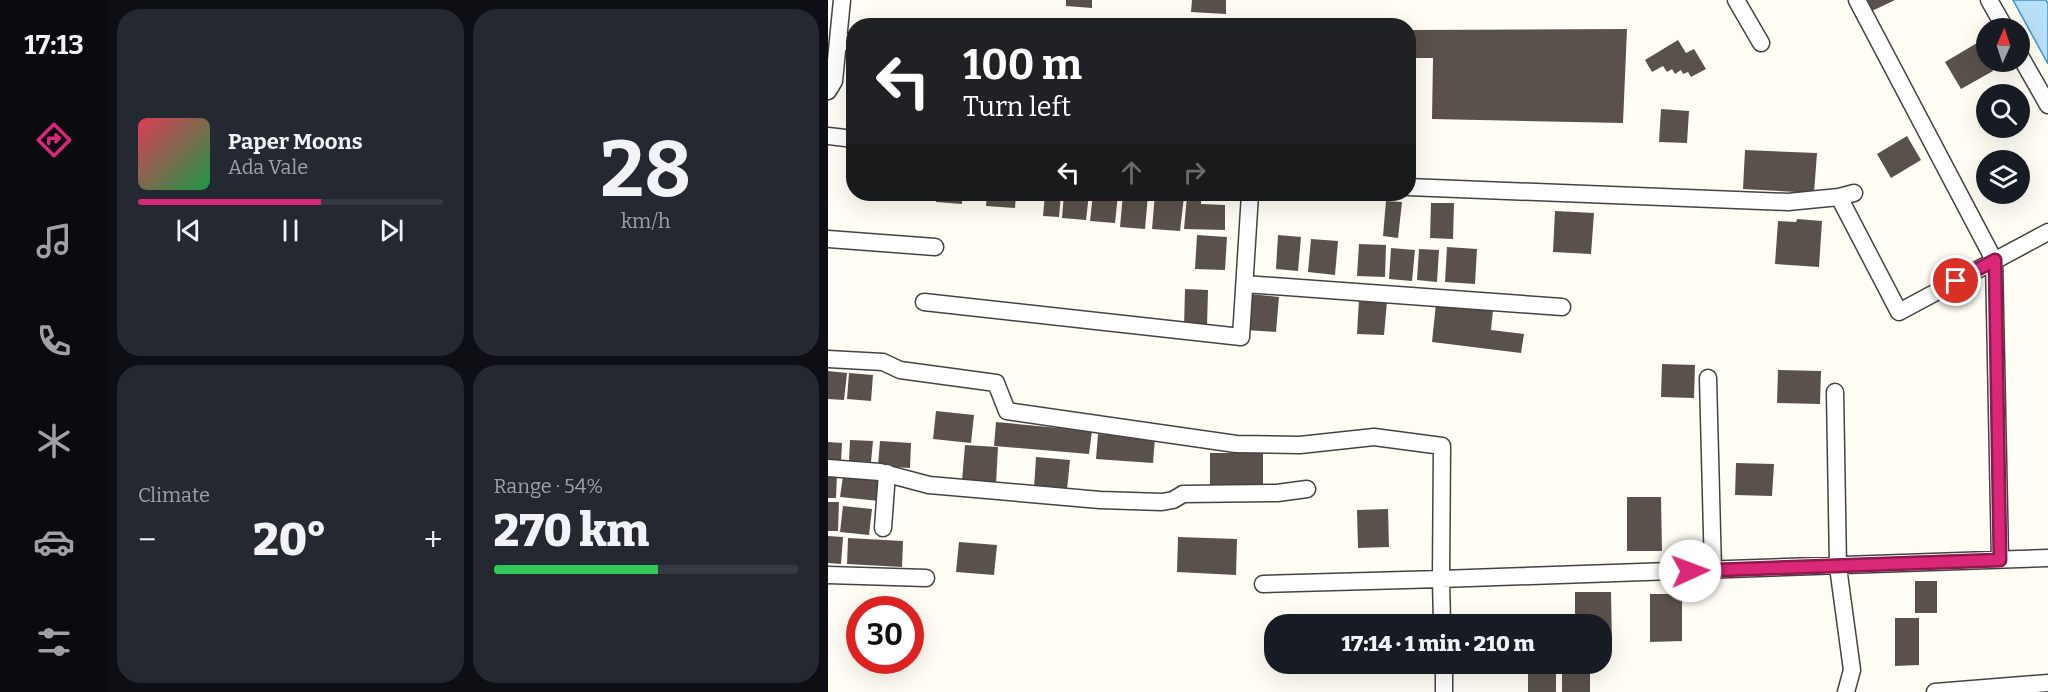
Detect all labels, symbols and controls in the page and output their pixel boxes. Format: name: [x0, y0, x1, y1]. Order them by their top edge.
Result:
north arrow: [1976, 18, 2030, 72]
map controls: [1976, 18, 2030, 204]
text: 17:13: [24, 29, 84, 61]
text: 100 m: [963, 40, 1082, 90]
icon: left: [864, 42, 942, 120]
button: search: [1976, 84, 2030, 138]
text: Turn left: [963, 91, 1071, 123]
icon: directions: [33, 119, 75, 161]
text: 28: [600, 123, 691, 217]
text: Paper Moons: [228, 128, 363, 155]
button: layers: [1976, 150, 2030, 204]
text: Ada Vale: [228, 155, 308, 179]
icon: left: [1052, 156, 1085, 189]
icon: ahead: [1115, 156, 1148, 189]
icon: right: [1178, 156, 1211, 189]
text: km/h: [621, 209, 671, 233]
icon: previous: [172, 214, 205, 247]
icon: pause: [274, 214, 307, 247]
icon: next: [375, 214, 408, 247]
icon: music: [33, 220, 75, 262]
pin: [1930, 255, 1981, 306]
icon: arrive: [1939, 264, 1972, 297]
icon: phone: [33, 320, 75, 362]
icon: climate: [33, 420, 75, 462]
text: Range · 54%: [494, 474, 603, 498]
text: Climate: [138, 483, 210, 507]
text: 270 km: [494, 504, 649, 558]
text: 20°: [253, 513, 327, 567]
text: −: [138, 520, 156, 560]
text: +: [424, 520, 442, 560]
icon: car: [33, 521, 75, 563]
position arrow: [1658, 539, 1722, 603]
speed limit sign: 30: [846, 596, 924, 674]
icon: filters: [33, 621, 75, 663]
text: 17:14 · 1 min · 210 m: [1341, 630, 1535, 657]

